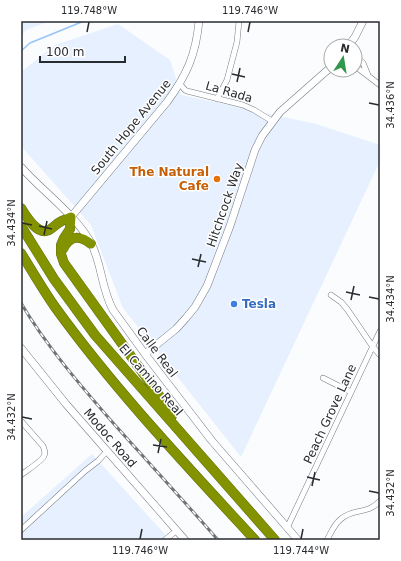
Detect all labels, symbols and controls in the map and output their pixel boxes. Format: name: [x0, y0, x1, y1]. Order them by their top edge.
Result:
text: 119.748°W: [61, 5, 117, 16]
text: 119.746°W: [222, 5, 278, 16]
scale bar: [40, 38, 125, 64]
north arrow: [323, 38, 363, 78]
text: N: [339, 41, 351, 56]
text: 100 m: [46, 45, 84, 59]
street label: South Hope Avenue: [88, 77, 174, 177]
street label: La Rada: [204, 79, 254, 105]
text: 34.436°N: [385, 81, 396, 129]
street label: Hitchcock Way: [204, 161, 246, 249]
place label: The Natural Cafe: [129, 165, 209, 193]
marker: The Natural Cafe: [212, 174, 222, 184]
text: 34.434°N: [6, 199, 17, 247]
text: 34.434°N: [385, 275, 396, 323]
place label: Tesla: [242, 297, 276, 311]
marker: Tesla: [229, 299, 239, 309]
street label: Calle Real: [134, 324, 180, 380]
street label: El Camino Real: [116, 341, 186, 419]
street label: Peach Grove Lane: [301, 362, 359, 466]
text: 34.432°N: [6, 393, 17, 441]
street label: Modoc Road: [81, 406, 139, 470]
text: 34.432°N: [385, 469, 396, 517]
text: 119.746°W: [112, 545, 168, 556]
text: 119.744°W: [273, 545, 329, 556]

